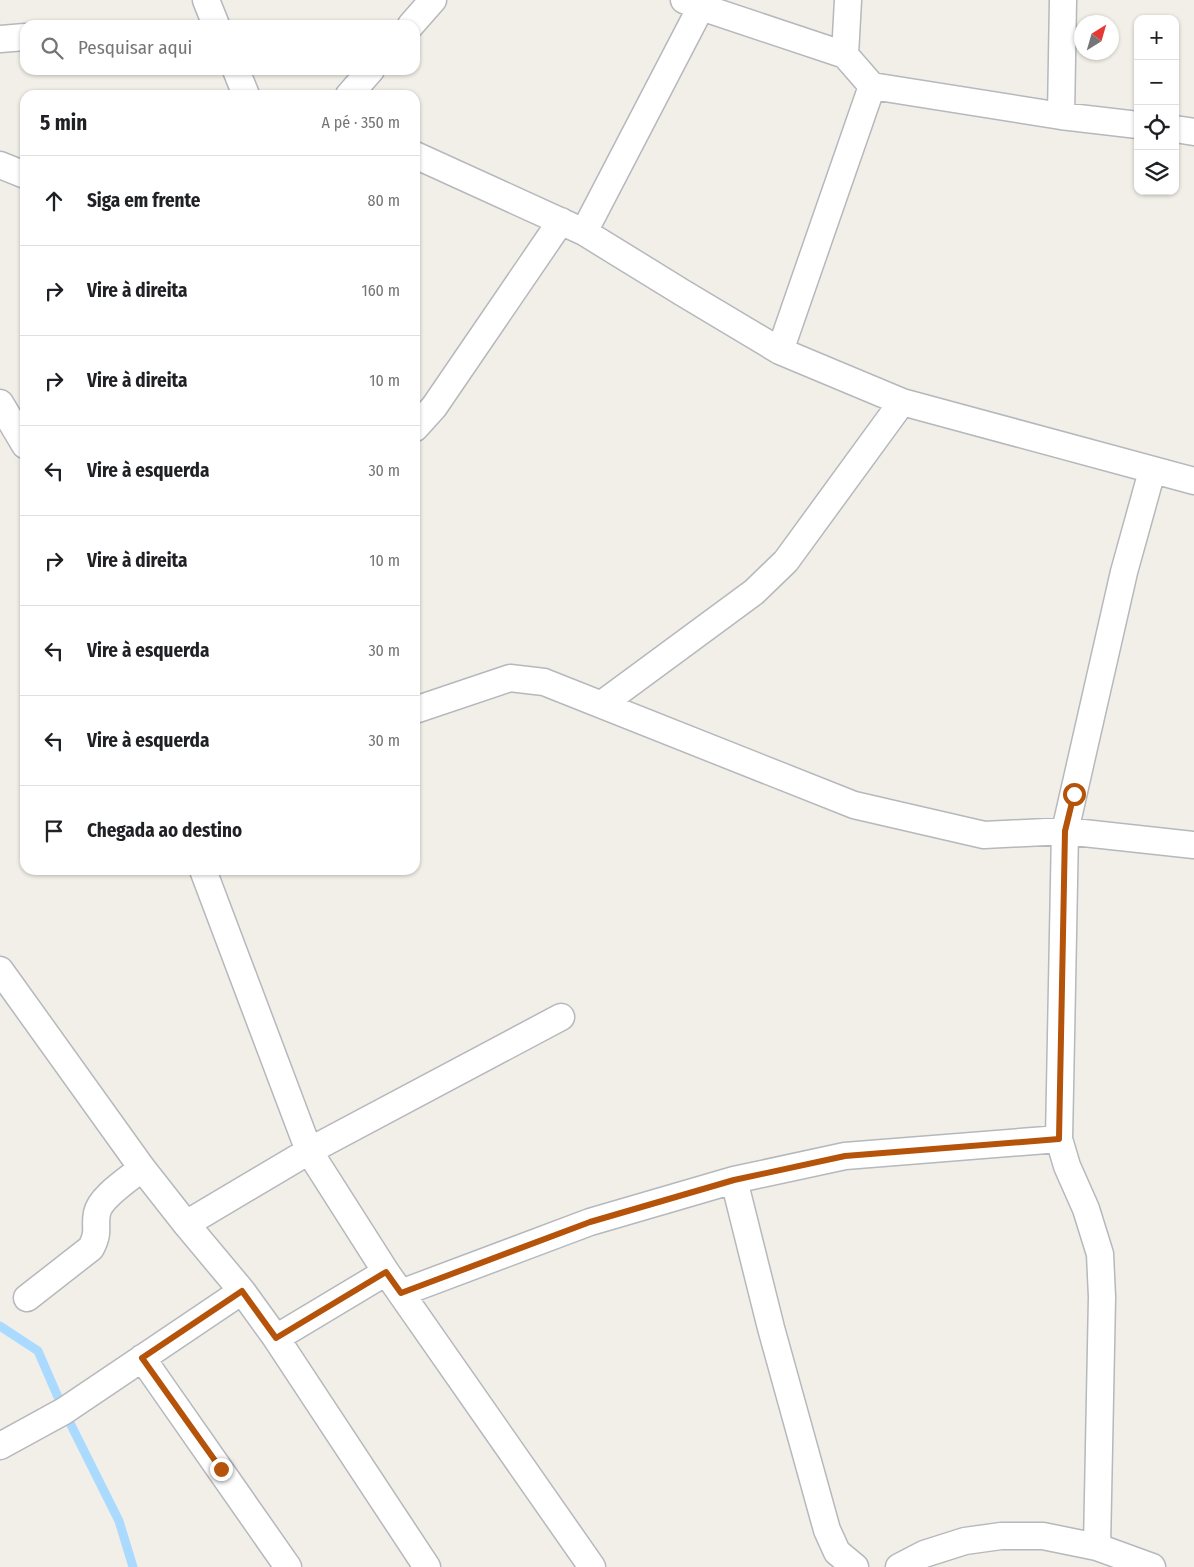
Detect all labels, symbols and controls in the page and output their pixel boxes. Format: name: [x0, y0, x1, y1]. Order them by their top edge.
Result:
north arrow: [1074, 15, 1119, 60]
map controls: [1134, 15, 1179, 195]
button: +: [1134, 15, 1179, 60]
search box: [20, 20, 420, 75]
icon: search: [38, 34, 66, 62]
text: Pesquisar aqui: [78, 36, 192, 59]
button: −: [1134, 60, 1179, 105]
button: locate: [1134, 105, 1179, 150]
text: 5 min: [40, 110, 87, 136]
text: A pé · 350 m: [322, 113, 400, 132]
button: layers: [1134, 150, 1179, 195]
icon: ahead: [40, 187, 68, 215]
text: Siga em frente: [87, 189, 201, 212]
text: 80 m: [368, 191, 400, 210]
icon: right: [40, 277, 68, 305]
text: Vire à direita: [87, 279, 188, 302]
text: 160 m: [361, 281, 400, 300]
icon: right: [40, 367, 68, 395]
text: Vire à direita: [87, 369, 188, 392]
text: 10 m: [369, 371, 400, 390]
icon: left: [40, 457, 68, 485]
text: Vire à esquerda: [87, 459, 209, 482]
text: 30 m: [368, 461, 400, 480]
icon: right: [40, 547, 68, 575]
text: Vire à direita: [87, 549, 188, 572]
text: 10 m: [369, 551, 400, 570]
icon: left: [40, 637, 68, 665]
text: Vire à esquerda: [87, 639, 209, 662]
text: 30 m: [368, 641, 400, 660]
icon: left: [40, 727, 68, 755]
text: Vire à esquerda: [87, 729, 209, 752]
text: 30 m: [368, 731, 400, 750]
route start: [1063, 783, 1086, 806]
icon: arrive: [40, 817, 68, 845]
text: Chegada ao destino: [87, 819, 242, 842]
route end: [210, 1458, 233, 1481]

